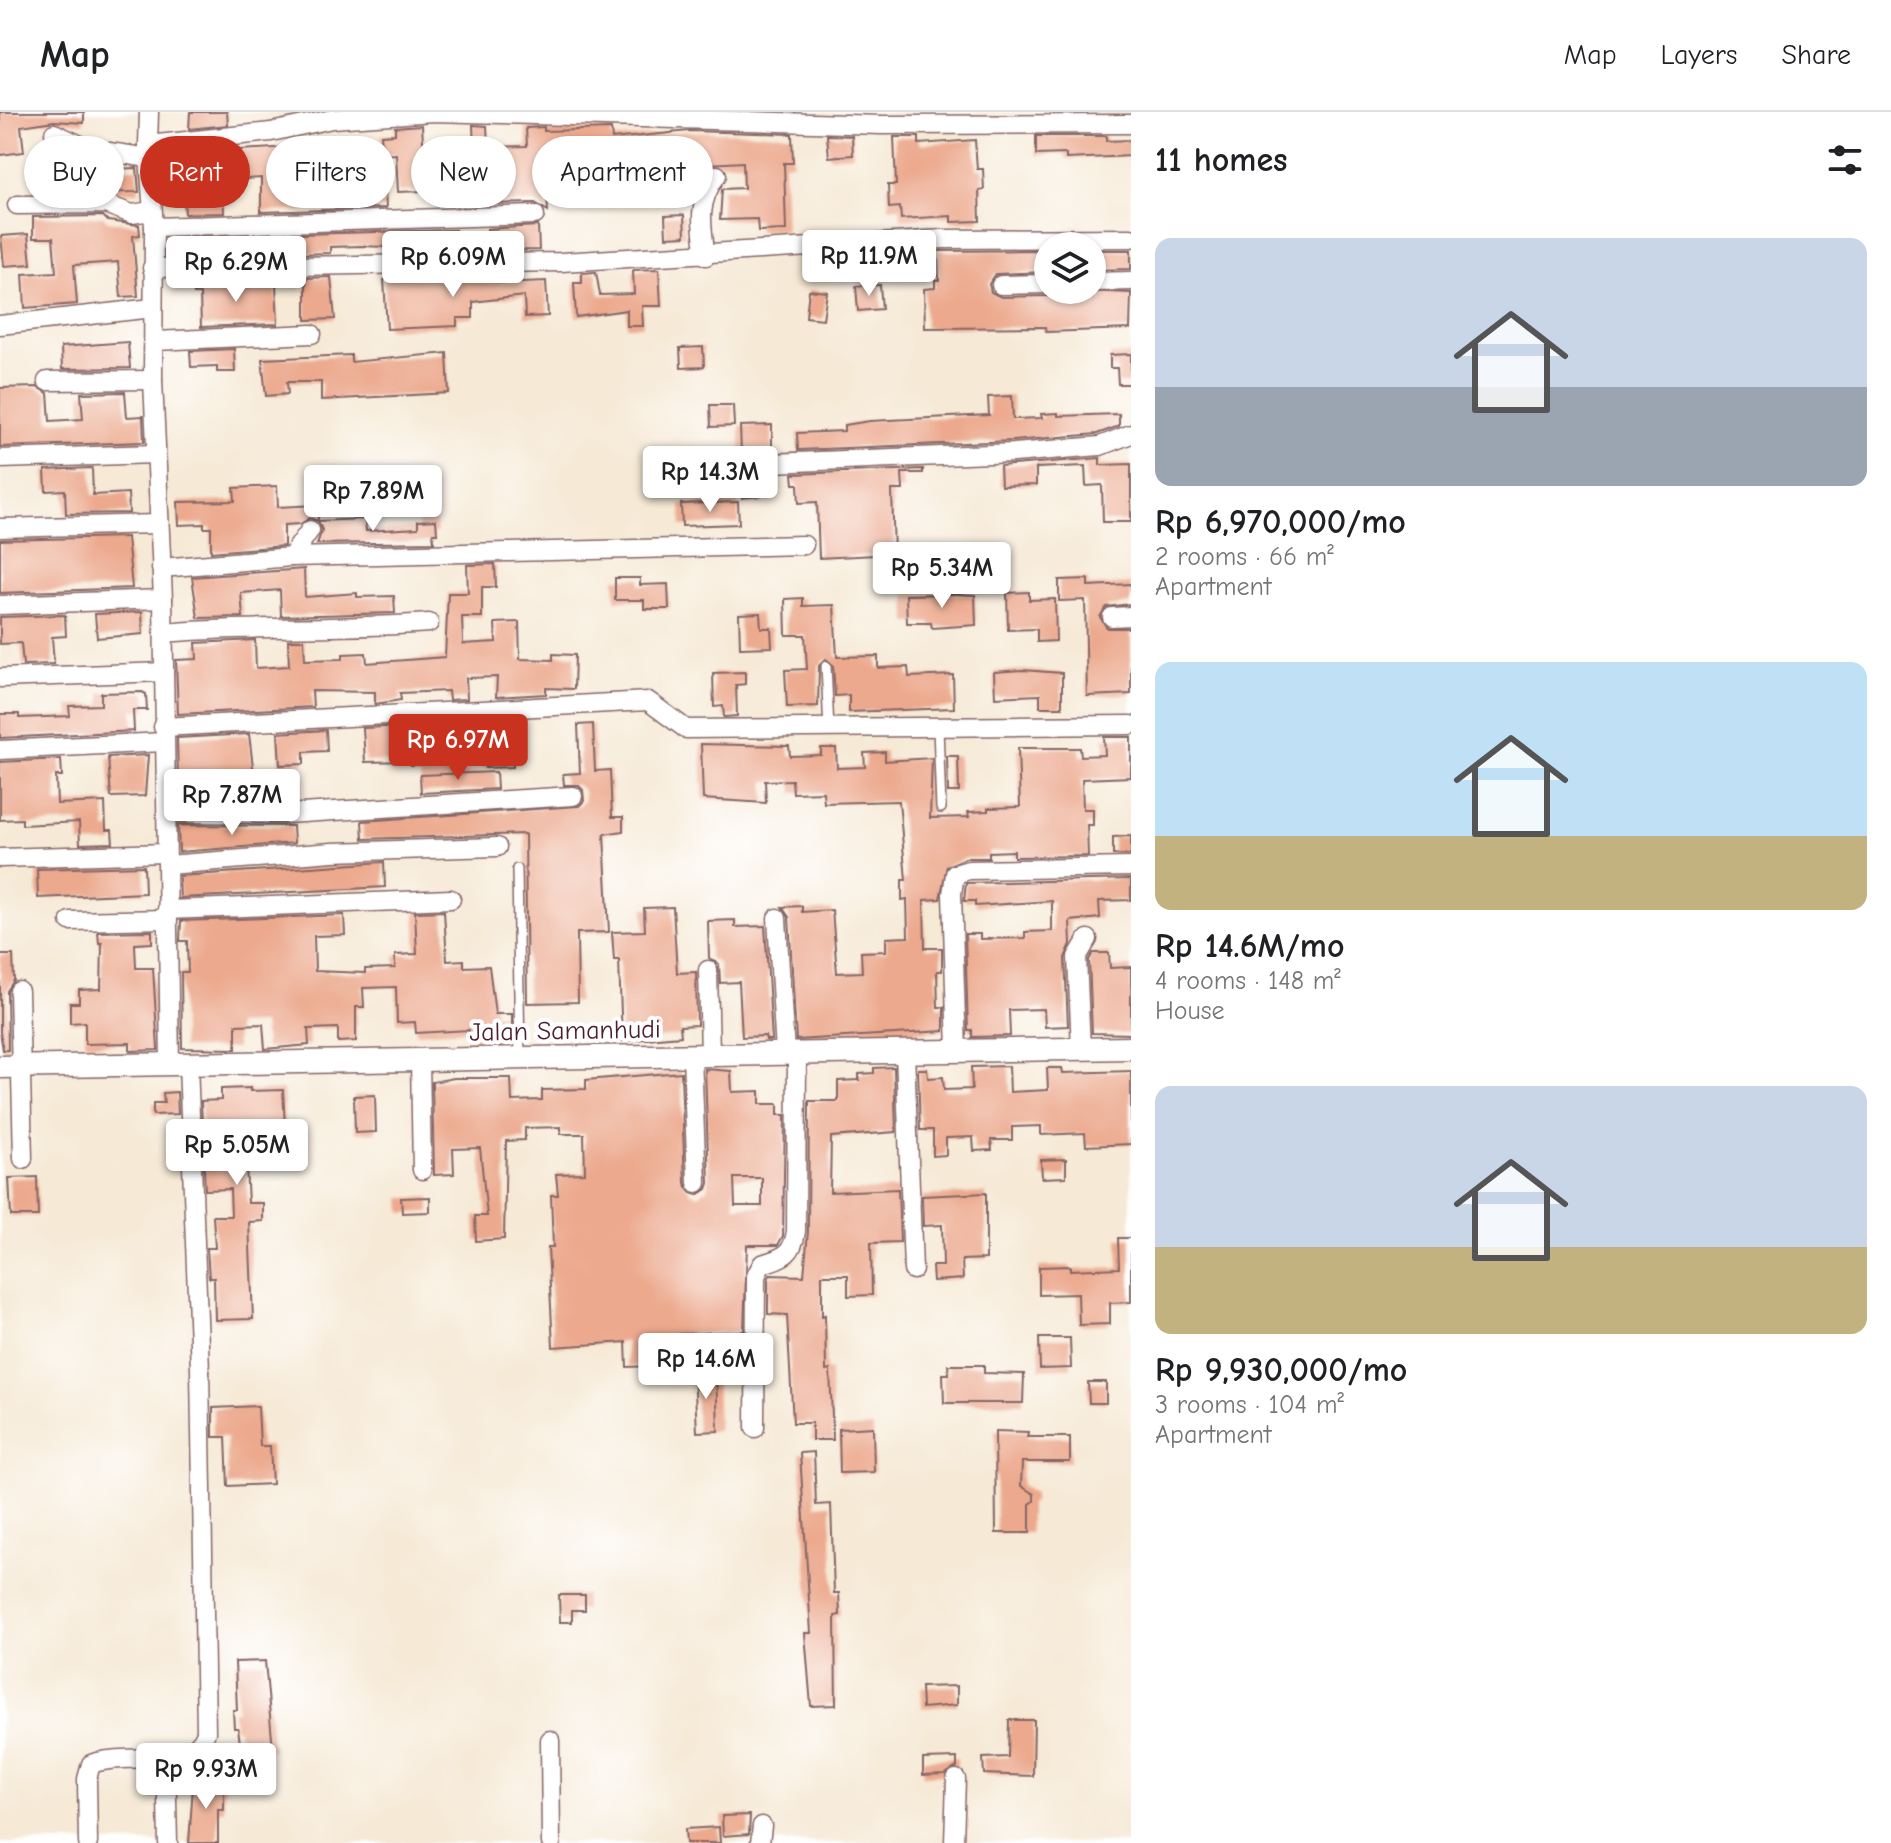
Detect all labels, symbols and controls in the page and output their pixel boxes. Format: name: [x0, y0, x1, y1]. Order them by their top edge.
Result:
text: Map: [40, 33, 110, 77]
text: Map: [1564, 39, 1617, 71]
text: Layers: [1661, 39, 1737, 71]
text: Share: [1781, 39, 1851, 71]
chip: Buy: [24, 136, 124, 208]
chip: Rent: [140, 136, 250, 208]
chip: Filters: [266, 136, 395, 208]
chip: New: [411, 136, 516, 208]
chip: Apartment: [532, 136, 713, 208]
icon: filters: [1823, 138, 1867, 182]
text: 11 homes: [1155, 140, 1288, 180]
pin: Rp 11.9M: [786, 230, 952, 298]
pin: Rp 6.09M: [370, 231, 536, 299]
map controls: [1034, 232, 1106, 304]
button: layers: [1034, 232, 1106, 304]
pin: Rp 6.29M: [153, 236, 319, 304]
text: Rp 11.9M: [820, 241, 918, 271]
text: Rp 6.09M: [400, 242, 506, 272]
text: Rp 6.29M: [184, 247, 288, 277]
icon: home: [1439, 290, 1583, 434]
pin: Rp 14.3M: [627, 446, 793, 514]
text: Rp 14.3M: [661, 457, 759, 487]
pin: Rp 7.89M: [290, 465, 456, 533]
text: Rp 7.89M: [322, 476, 424, 506]
text: Rp 6,970,000/mo: [1155, 502, 1406, 542]
pin: Rp 5.34M: [859, 542, 1025, 610]
text: 2 rooms · 66 m²: [1155, 542, 1334, 572]
text: Rp 5.34M: [891, 553, 993, 583]
text: Apartment: [1155, 572, 1271, 602]
pin: Rp 6.97M: [375, 714, 541, 782]
icon: home: [1439, 714, 1583, 858]
text: Rp 6.97M: [407, 725, 509, 755]
pin: Rp 7.87M: [149, 769, 315, 837]
text: Rp 7.87M: [182, 780, 282, 810]
text: Rp 14.6M/mo: [1155, 926, 1344, 966]
text: 4 rooms · 148 m²: [1155, 966, 1341, 996]
text: House: [1155, 996, 1225, 1026]
street label: Jalan Samanhudi: [469, 1014, 661, 1048]
pin: Rp 5.05M: [154, 1119, 320, 1187]
text: Rp 5.05M: [184, 1130, 290, 1160]
icon: home: [1439, 1138, 1583, 1282]
pin: Rp 14.6M: [623, 1333, 789, 1401]
text: Rp 14.6M: [656, 1344, 756, 1374]
text: Rp 9,930,000/mo: [1155, 1350, 1407, 1390]
text: 3 rooms · 104 m²: [1155, 1390, 1344, 1420]
text: Apartment: [1155, 1420, 1271, 1450]
pin: Rp 9.93M: [123, 1743, 289, 1811]
text: Rp 9.93M: [154, 1754, 258, 1784]

